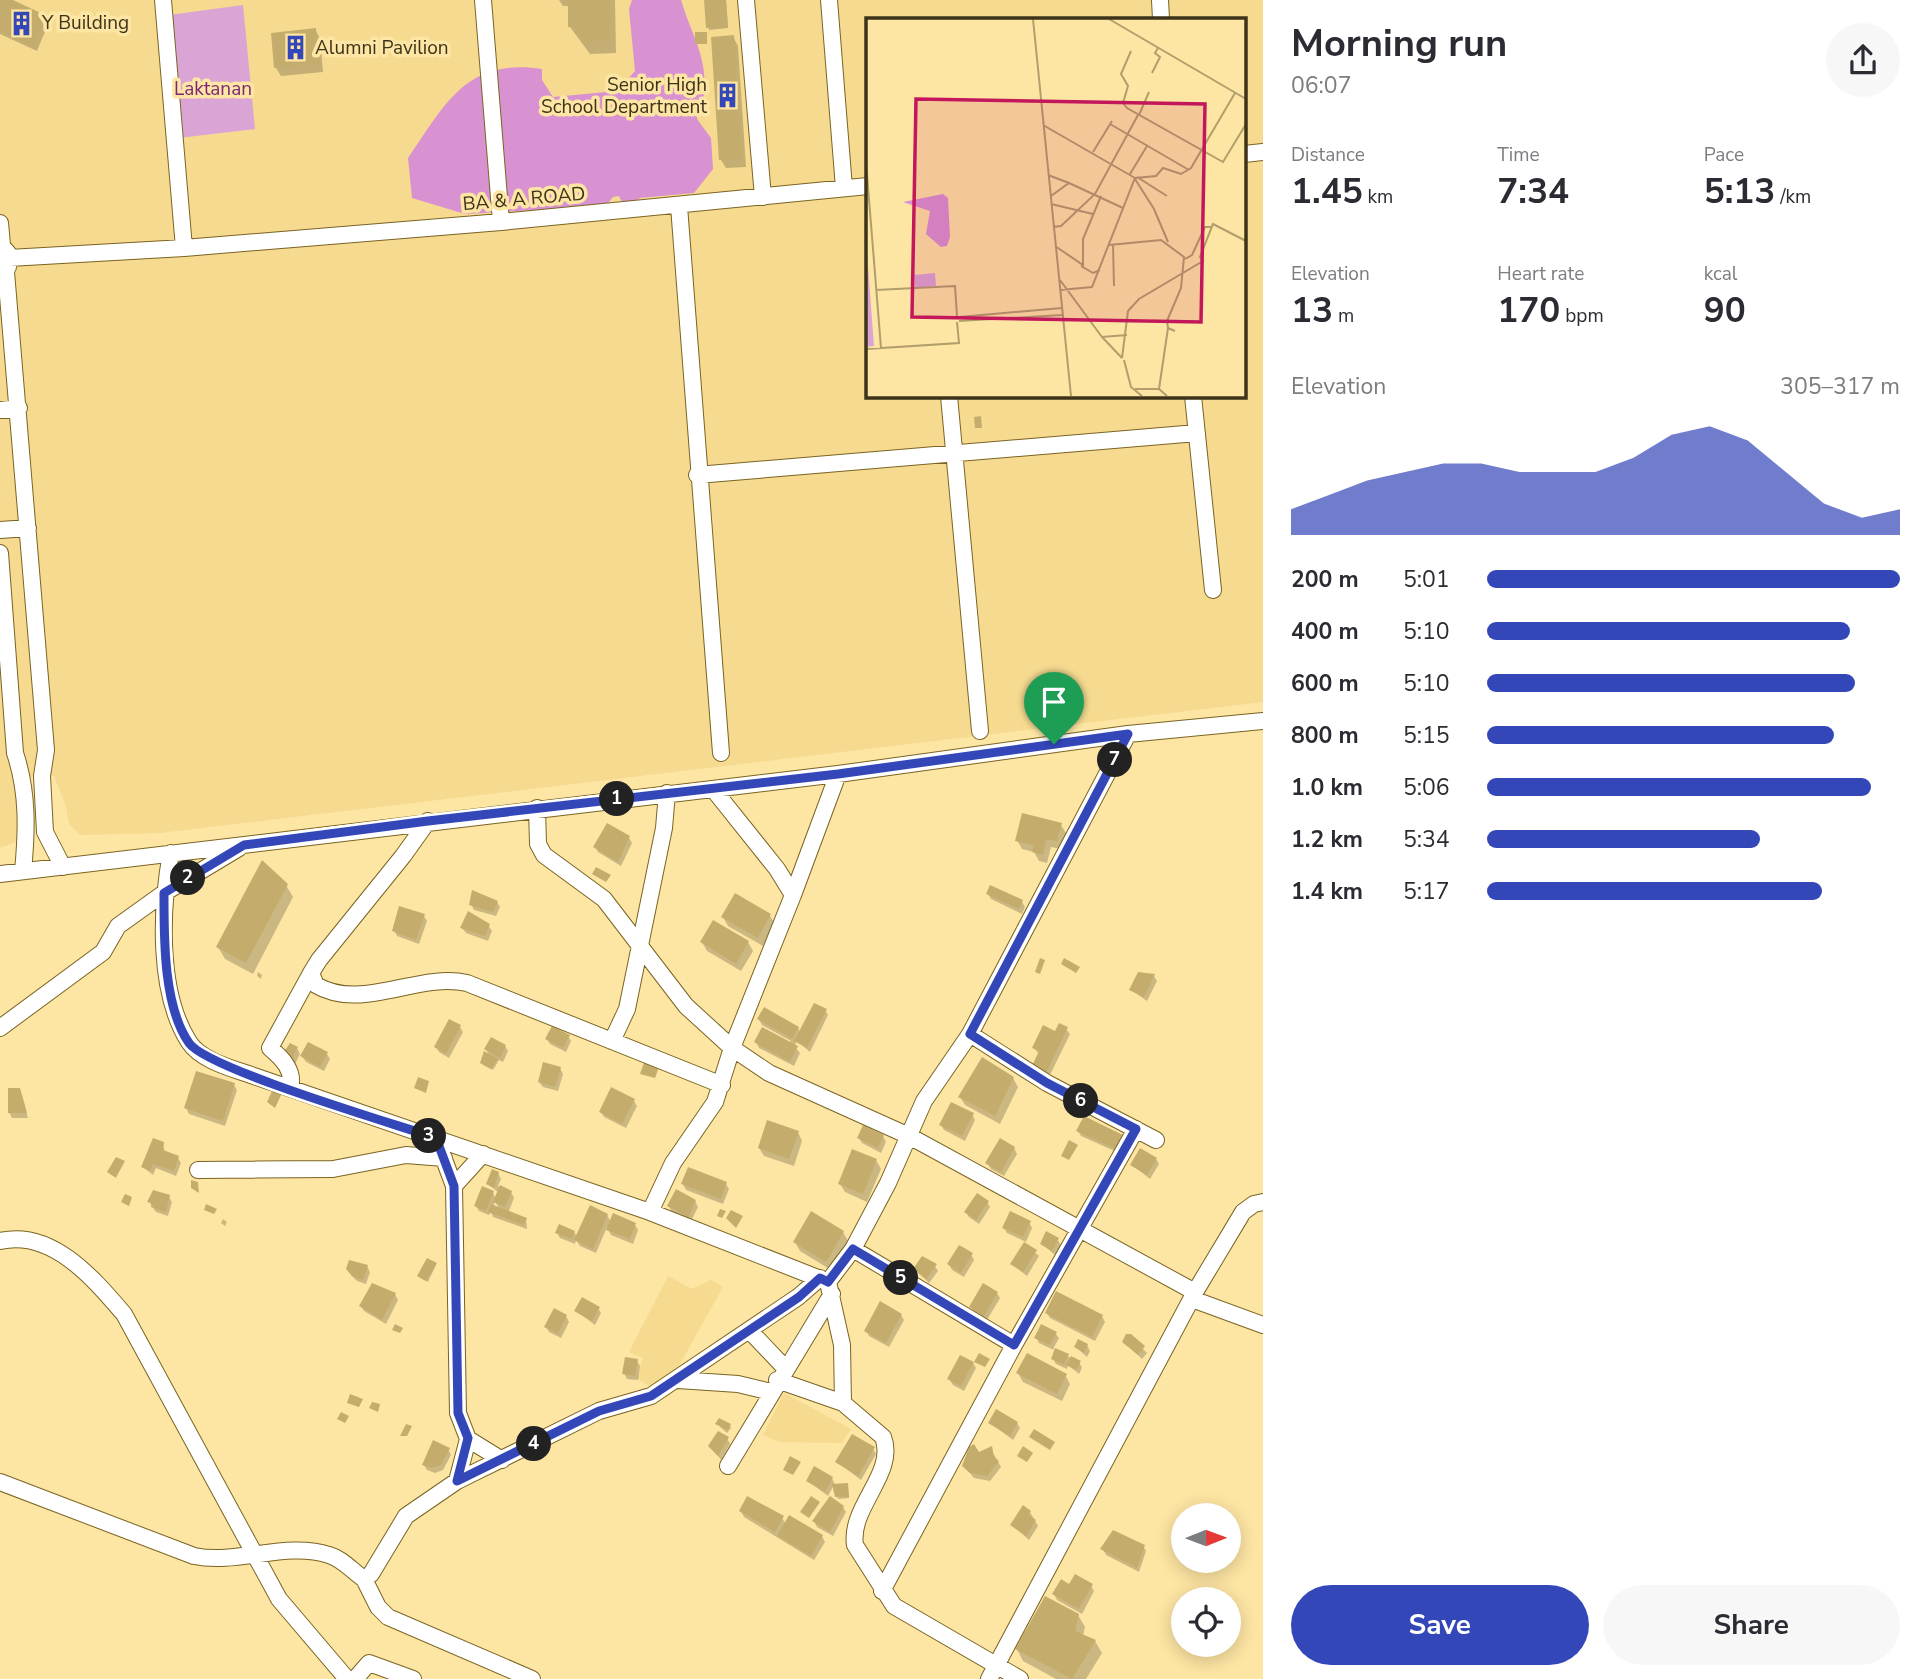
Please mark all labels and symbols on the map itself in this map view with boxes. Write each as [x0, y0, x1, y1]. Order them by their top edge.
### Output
building icon: Y Building [8, 9, 36, 37]
place label: Y Building [41, 10, 129, 36]
inset map [866, 18, 1246, 397]
building icon: Alumni Pavilion [281, 34, 309, 62]
place label: Alumni Pavilion [315, 35, 449, 61]
place label: Senior High School Department [541, 72, 707, 120]
park label: Laktanan [174, 76, 252, 102]
building icon: Senior High School Department [713, 82, 741, 110]
street label: BA & A ROAD [462, 181, 586, 217]
pin [1024, 672, 1084, 744]
pin: 7 [1098, 742, 1132, 778]
pin: 1 [600, 782, 634, 816]
pin: 2 [170, 860, 206, 896]
pin: 6 [1064, 1084, 1098, 1118]
pin: 3 [412, 1118, 446, 1154]
pin: 5 [884, 1260, 918, 1296]
pin: 4 [516, 1426, 552, 1462]
north arrow [1171, 1503, 1241, 1573]

